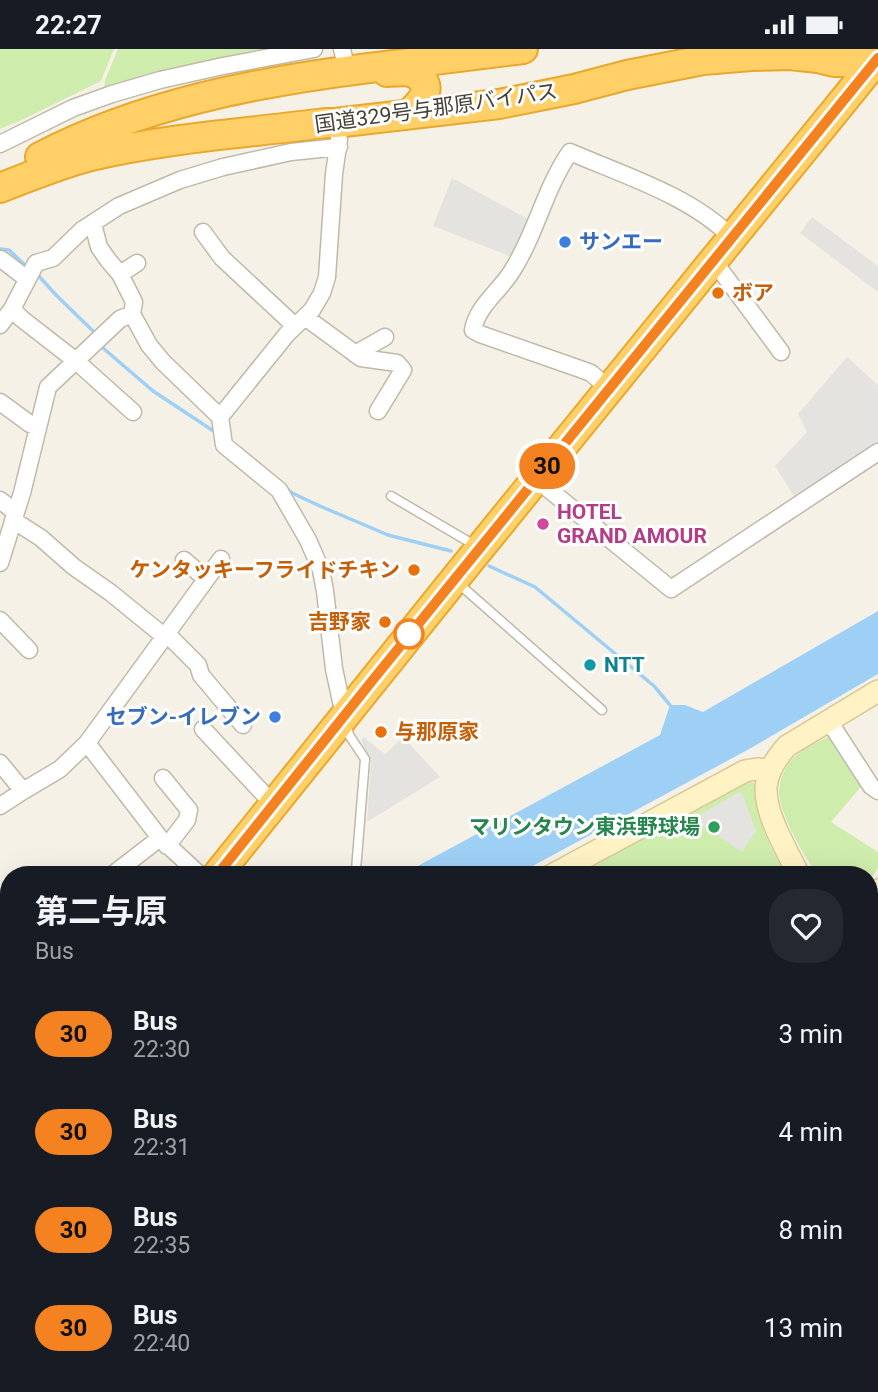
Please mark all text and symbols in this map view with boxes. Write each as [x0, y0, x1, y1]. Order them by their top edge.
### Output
text: 22:27 [35, 10, 102, 40]
street label: 国道329号与那原バイパス [313, 79, 559, 137]
place label: サンエー [579, 230, 663, 254]
marker: サンエー [557, 234, 573, 250]
place label: ボア [732, 281, 774, 305]
marker: ボア [710, 285, 726, 301]
line badge: 30 [516, 443, 578, 489]
text: 30 [533, 452, 561, 480]
place label: HOTEL GRAND AMOUR [557, 500, 707, 548]
marker: HOTEL GRAND AMOUR [535, 516, 551, 532]
place label: ケンタッキーフライドチキン [130, 558, 400, 582]
marker: ケンタッキーフライドチキン [406, 562, 422, 578]
place label: 吉野家 [308, 610, 371, 634]
marker: 吉野家 [377, 614, 393, 630]
unlabelled marker [394, 619, 424, 649]
place label: NTT [604, 653, 645, 677]
marker: NTT [582, 657, 598, 673]
place label: セブン-イレブン [106, 705, 261, 729]
marker: セブン-イレブン [267, 709, 283, 725]
place label: 与那原家 [395, 720, 479, 744]
marker: 与那原家 [373, 724, 389, 740]
place label: マリンタウン東浜野球場 [469, 815, 700, 839]
marker: マリンタウン東浜野球場 [706, 819, 722, 835]
button: heart [769, 889, 843, 963]
text: 第二与原 [35, 892, 167, 931]
text: Bus [35, 938, 74, 965]
text: Bus [133, 1006, 178, 1036]
text: 3 min [778, 1019, 843, 1049]
text: 30 [60, 1020, 87, 1048]
text: 22:30 [133, 1036, 190, 1063]
text: Bus [133, 1104, 178, 1134]
text: 4 min [778, 1117, 843, 1147]
text: 30 [60, 1118, 87, 1146]
text: 22:31 [133, 1134, 190, 1161]
text: Bus [133, 1202, 178, 1232]
text: 8 min [778, 1215, 843, 1245]
text: 30 [60, 1216, 87, 1244]
text: 22:35 [133, 1232, 190, 1259]
text: Bus [133, 1300, 178, 1330]
text: 13 min [764, 1313, 843, 1343]
text: 30 [60, 1314, 87, 1342]
text: 22:40 [133, 1330, 190, 1357]

